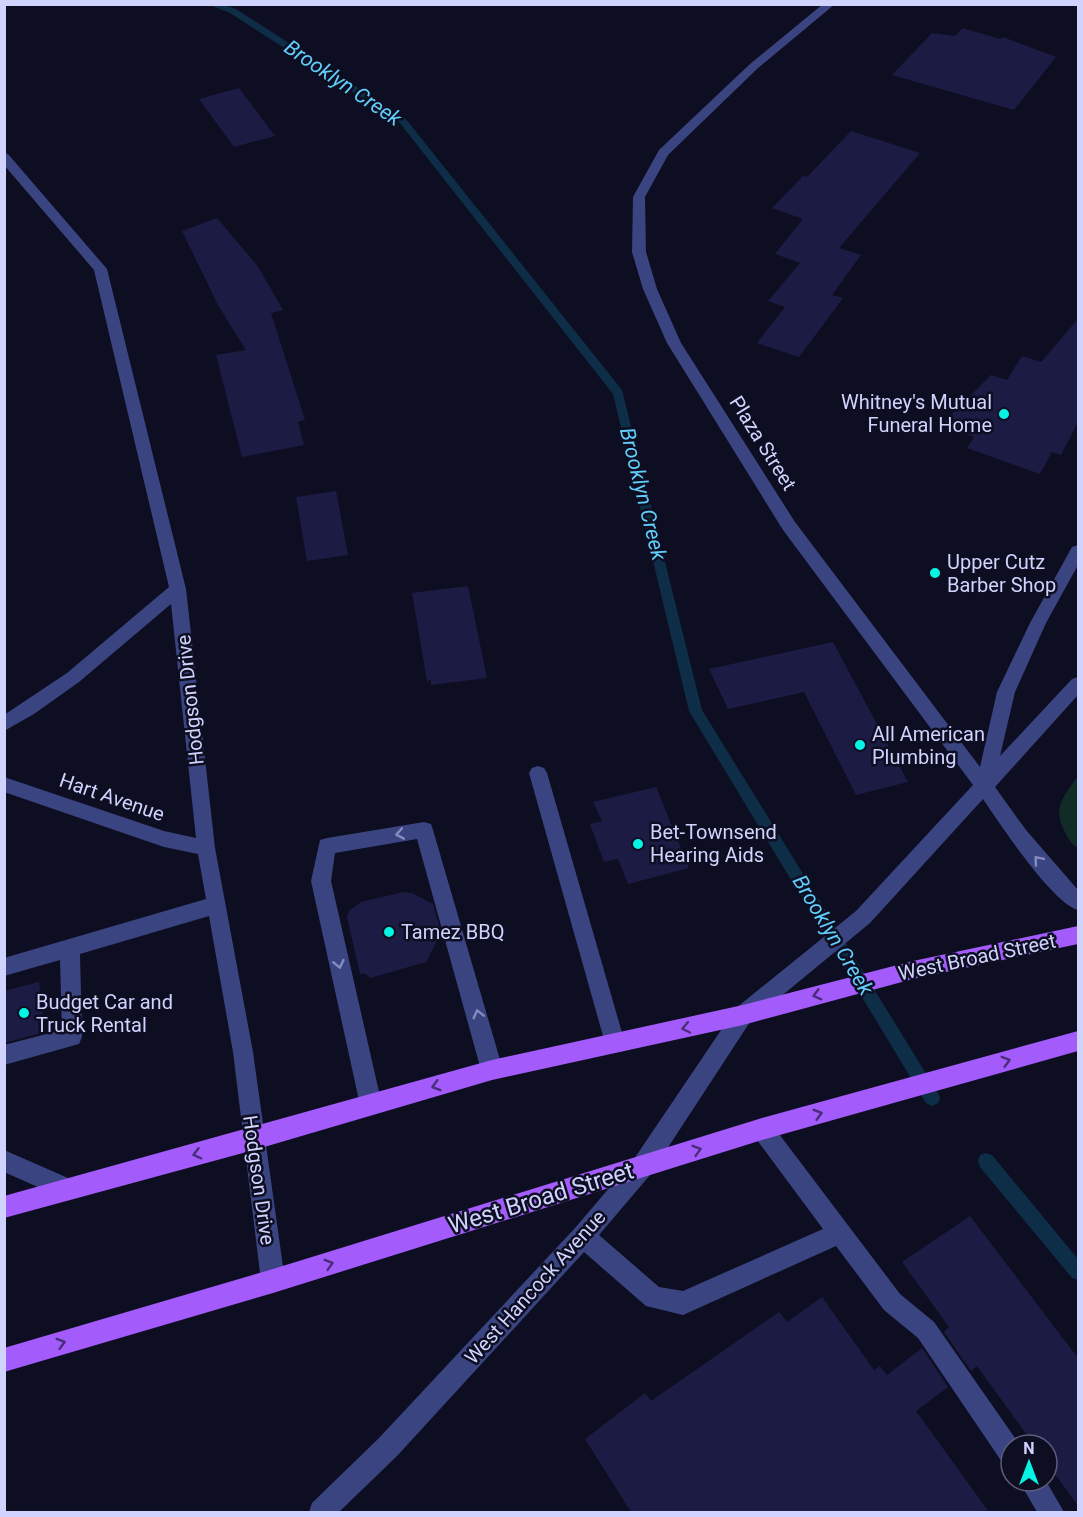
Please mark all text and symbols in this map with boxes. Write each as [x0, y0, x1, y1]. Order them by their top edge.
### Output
water label: Brooklyn Creek [280, 35, 407, 131]
place label: Whitney's Mutual Funeral Home [841, 390, 992, 437]
street label: Plaza Street [725, 391, 801, 495]
marker: Whitney's Mutual Funeral Home [997, 407, 1011, 421]
water label: Brooklyn Creek [615, 425, 671, 563]
place label: Upper Cutz Barber Shop [947, 550, 1056, 597]
marker: Upper Cutz Barber Shop [928, 566, 942, 580]
street label: Hodgson Drive [171, 634, 209, 766]
place label: All American Plumbing [872, 722, 985, 769]
marker: All American Plumbing [853, 738, 867, 752]
street label: Hart Avenue [56, 768, 168, 826]
place label: Bet-Townsend Hearing Aids [650, 820, 777, 867]
one-way arrow [395, 827, 405, 840]
marker: Bet-Townsend Hearing Aids [631, 837, 645, 851]
one-way arrow [1035, 856, 1046, 867]
water label: Brooklyn Creek [788, 871, 879, 1000]
place label: Tamez BBQ [401, 920, 504, 944]
marker: Tamez BBQ [382, 925, 396, 939]
street label: West Broad Street [896, 929, 1058, 985]
one-way arrow [332, 959, 345, 969]
one-way arrow [812, 988, 822, 1001]
place label: Budget Car and Truck Rental [36, 990, 173, 1037]
marker: Budget Car and Truck Rental [17, 1006, 31, 1020]
one-way arrow [472, 1009, 485, 1019]
one-way arrow [681, 1020, 691, 1033]
one-way arrow [1000, 1056, 1011, 1068]
one-way arrow [431, 1079, 441, 1092]
one-way arrow [813, 1108, 823, 1121]
street label: Hodgson Drive [238, 1114, 280, 1246]
one-way arrow [691, 1145, 702, 1157]
one-way arrow [192, 1147, 202, 1160]
street label: West Broad Street [445, 1156, 637, 1239]
street label: West Hancock Avenue [460, 1205, 610, 1369]
one-way arrow [323, 1259, 334, 1271]
one-way arrow [55, 1338, 66, 1350]
north arrow [999, 1433, 1059, 1493]
text: N [1023, 1439, 1035, 1458]

